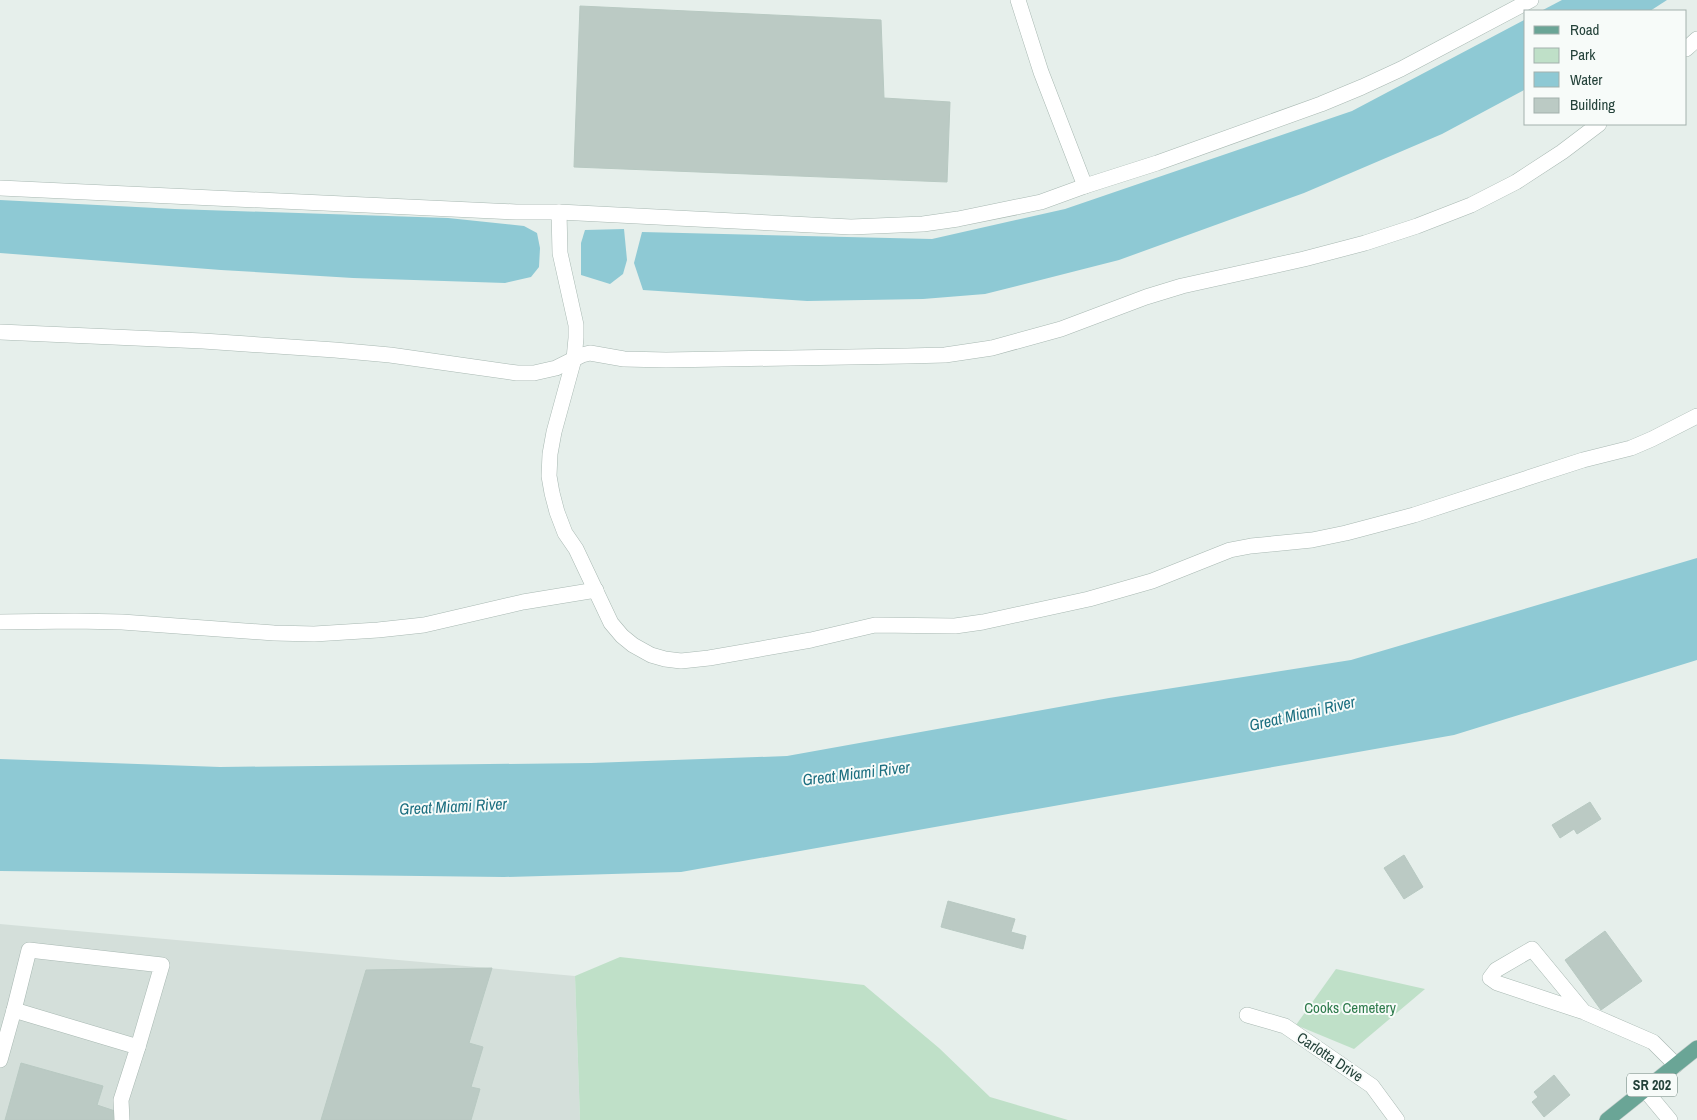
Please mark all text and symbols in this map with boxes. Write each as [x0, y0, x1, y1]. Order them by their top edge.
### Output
legend [1524, 10, 1687, 125]
text: Road [1570, 19, 1599, 40]
text: Park [1570, 44, 1596, 65]
text: Water [1570, 69, 1602, 90]
text: Building [1570, 94, 1615, 115]
water label: Great Miami River [1247, 690, 1358, 736]
water label: Great Miami River [801, 755, 912, 790]
water label: Great Miami River [399, 792, 508, 820]
park label: Cooks Cemetery [1304, 997, 1397, 1018]
street label: Carlotta Drive [1293, 1027, 1368, 1087]
road number: SR 202 [1627, 1074, 1677, 1096]

